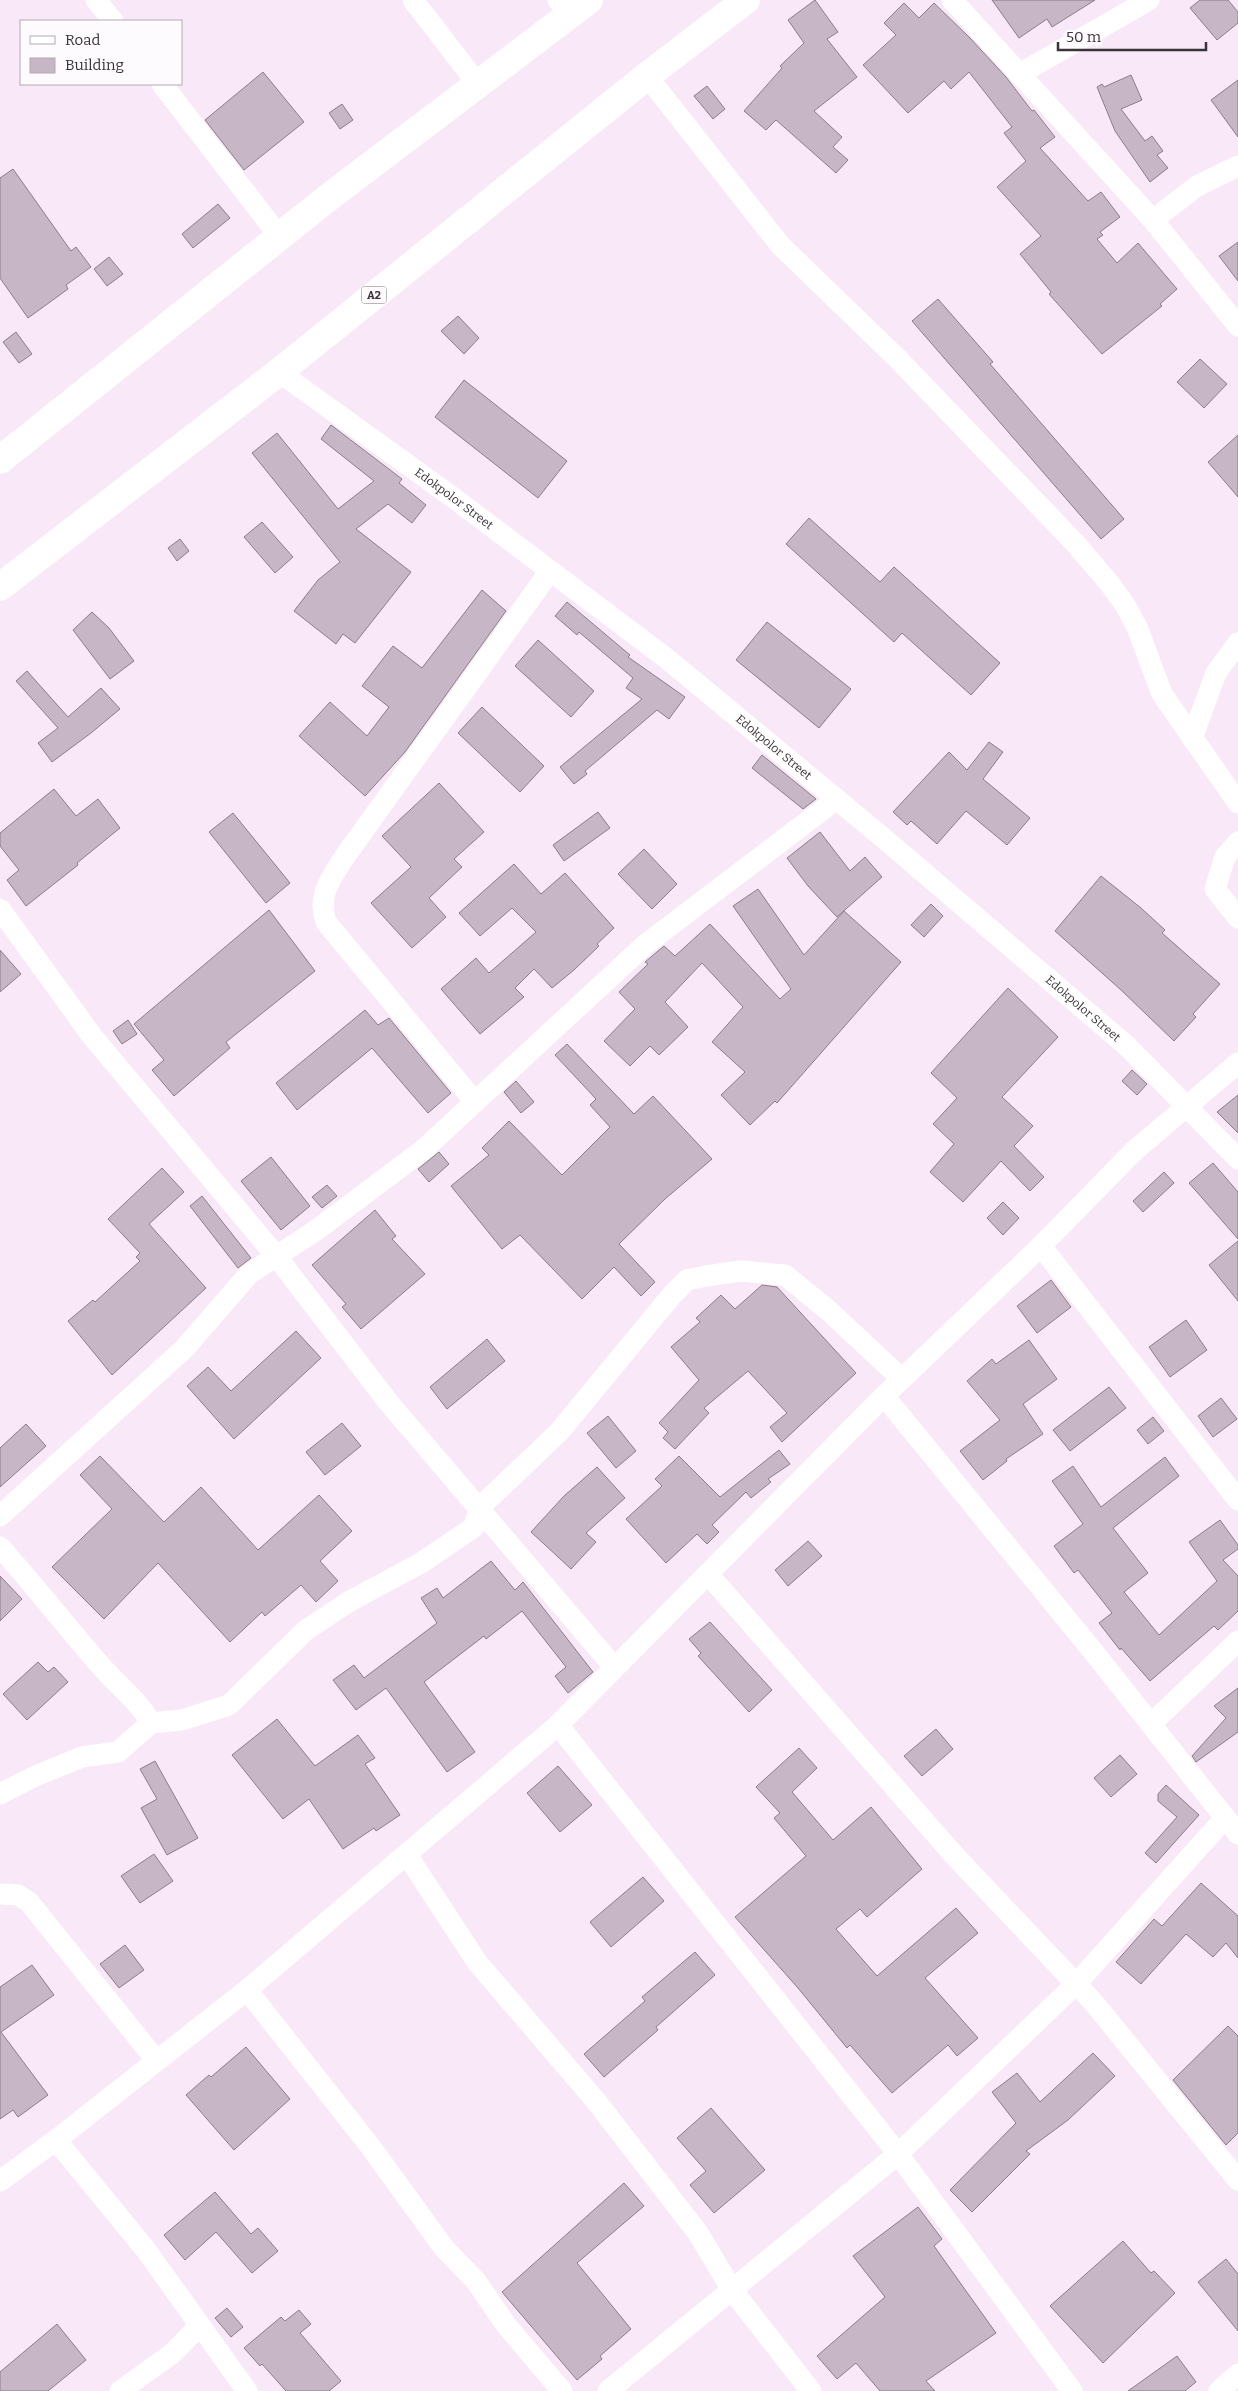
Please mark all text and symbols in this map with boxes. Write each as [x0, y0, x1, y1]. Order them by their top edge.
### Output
legend [20, 20, 182, 85]
scale bar [1058, 20, 1206, 52]
text: 50 m [1066, 28, 1102, 46]
text: Road [65, 31, 100, 49]
text: Building [65, 56, 124, 74]
road number: A2 [362, 286, 386, 304]
street label: Edokpolor Street [412, 465, 496, 533]
street label: Edokpolor Street [733, 712, 815, 783]
street label: Edokpolor Street [1043, 973, 1124, 1045]

